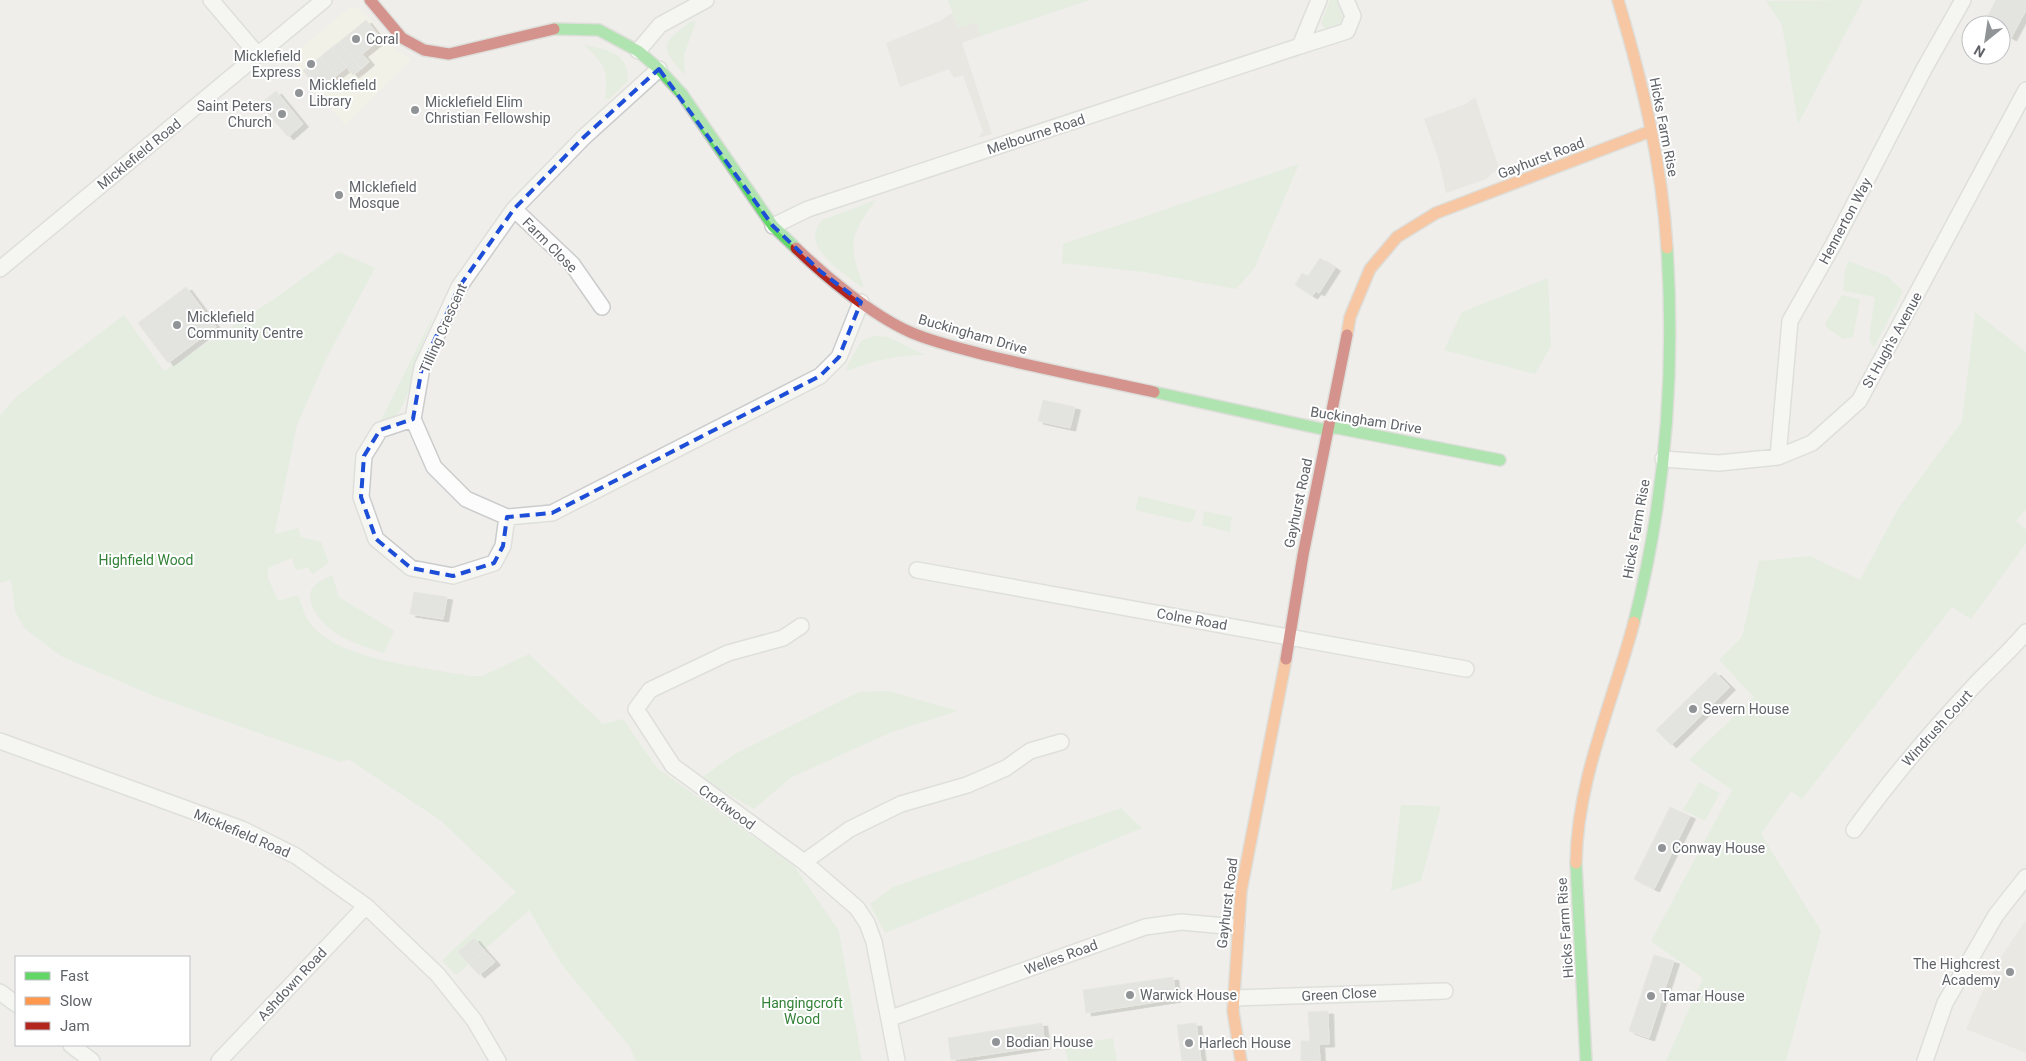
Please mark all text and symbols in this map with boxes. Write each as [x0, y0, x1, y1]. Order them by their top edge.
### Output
north arrow [1961, 15, 2011, 65]
place label: Coral [366, 31, 399, 47]
marker: Coral [350, 33, 362, 45]
text: N [1971, 42, 1988, 61]
place label: Micklefield Express [234, 48, 301, 80]
marker: Micklefield Express [305, 58, 317, 70]
street label: Hicks Farm Rise [1647, 76, 1681, 178]
place label: Micklefield Library [309, 77, 376, 109]
marker: Micklefield Library [293, 87, 305, 99]
place label: Micklefield Elim Christian Fellowship [425, 94, 551, 126]
place label: Saint Peters Church [197, 98, 272, 130]
marker: Micklefield Elim Christian Fellowship [409, 104, 421, 116]
marker: Saint Peters Church [276, 108, 288, 120]
street label: Melbourne Road [985, 111, 1087, 157]
street label: Micklefield Road [94, 115, 184, 193]
street label: Gayhurst Road [1496, 134, 1586, 182]
street label: Hennerton Way [1816, 175, 1875, 267]
place label: MIcklefield Mosque [349, 179, 417, 211]
marker: MIcklefield Mosque [333, 189, 345, 201]
street label: Farm Close [519, 214, 581, 276]
street label: Tilling Crescent [416, 280, 470, 375]
street label: St Hugh's Avenue [1859, 289, 1925, 391]
place label: Micklefield Community Centre [187, 309, 303, 341]
street label: Buckingham Drive [917, 311, 1029, 357]
marker: Micklefield Community Centre [171, 319, 183, 331]
street label: Buckingham Drive [1309, 403, 1423, 437]
street label: Gayhurst Road [1281, 457, 1315, 549]
street label: Hicks Farm Rise [1619, 478, 1653, 580]
park label: Highfield Wood [99, 552, 194, 568]
street label: Colne Road [1156, 605, 1228, 633]
street label: Windrush Court [1899, 686, 1976, 769]
place label: Severn House [1703, 701, 1789, 717]
marker: Severn House [1687, 703, 1699, 715]
street label: Croftwood [696, 781, 758, 833]
street label: Micklefield Road [191, 806, 293, 860]
place label: Conway House [1672, 840, 1765, 856]
marker: Conway House [1656, 842, 1668, 854]
street label: Gayhurst Road [1213, 857, 1241, 949]
street label: Hicks Farm Rise [1554, 877, 1576, 979]
street label: Welles Road [1022, 936, 1100, 978]
street label: Ashdown Road [254, 944, 330, 1024]
legend [15, 956, 190, 1046]
place label: The Highcrest Academy [1913, 956, 2000, 988]
marker: The Highcrest Academy [2004, 966, 2016, 978]
text: Fast [60, 967, 89, 985]
street label: Green Close [1301, 984, 1377, 1004]
place label: Warwick House [1140, 987, 1237, 1003]
place label: Tamar House [1661, 988, 1745, 1004]
marker: Warwick House [1124, 989, 1136, 1001]
marker: Tamar House [1645, 990, 1657, 1002]
text: Slow [60, 992, 92, 1010]
park label: Hangingcroft Wood [761, 995, 843, 1027]
text: Jam [60, 1017, 90, 1035]
place label: Bodian House [1006, 1034, 1093, 1050]
place label: Harlech House [1199, 1035, 1291, 1051]
marker: Bodian House [990, 1036, 1002, 1048]
marker: Harlech House [1183, 1037, 1195, 1049]

